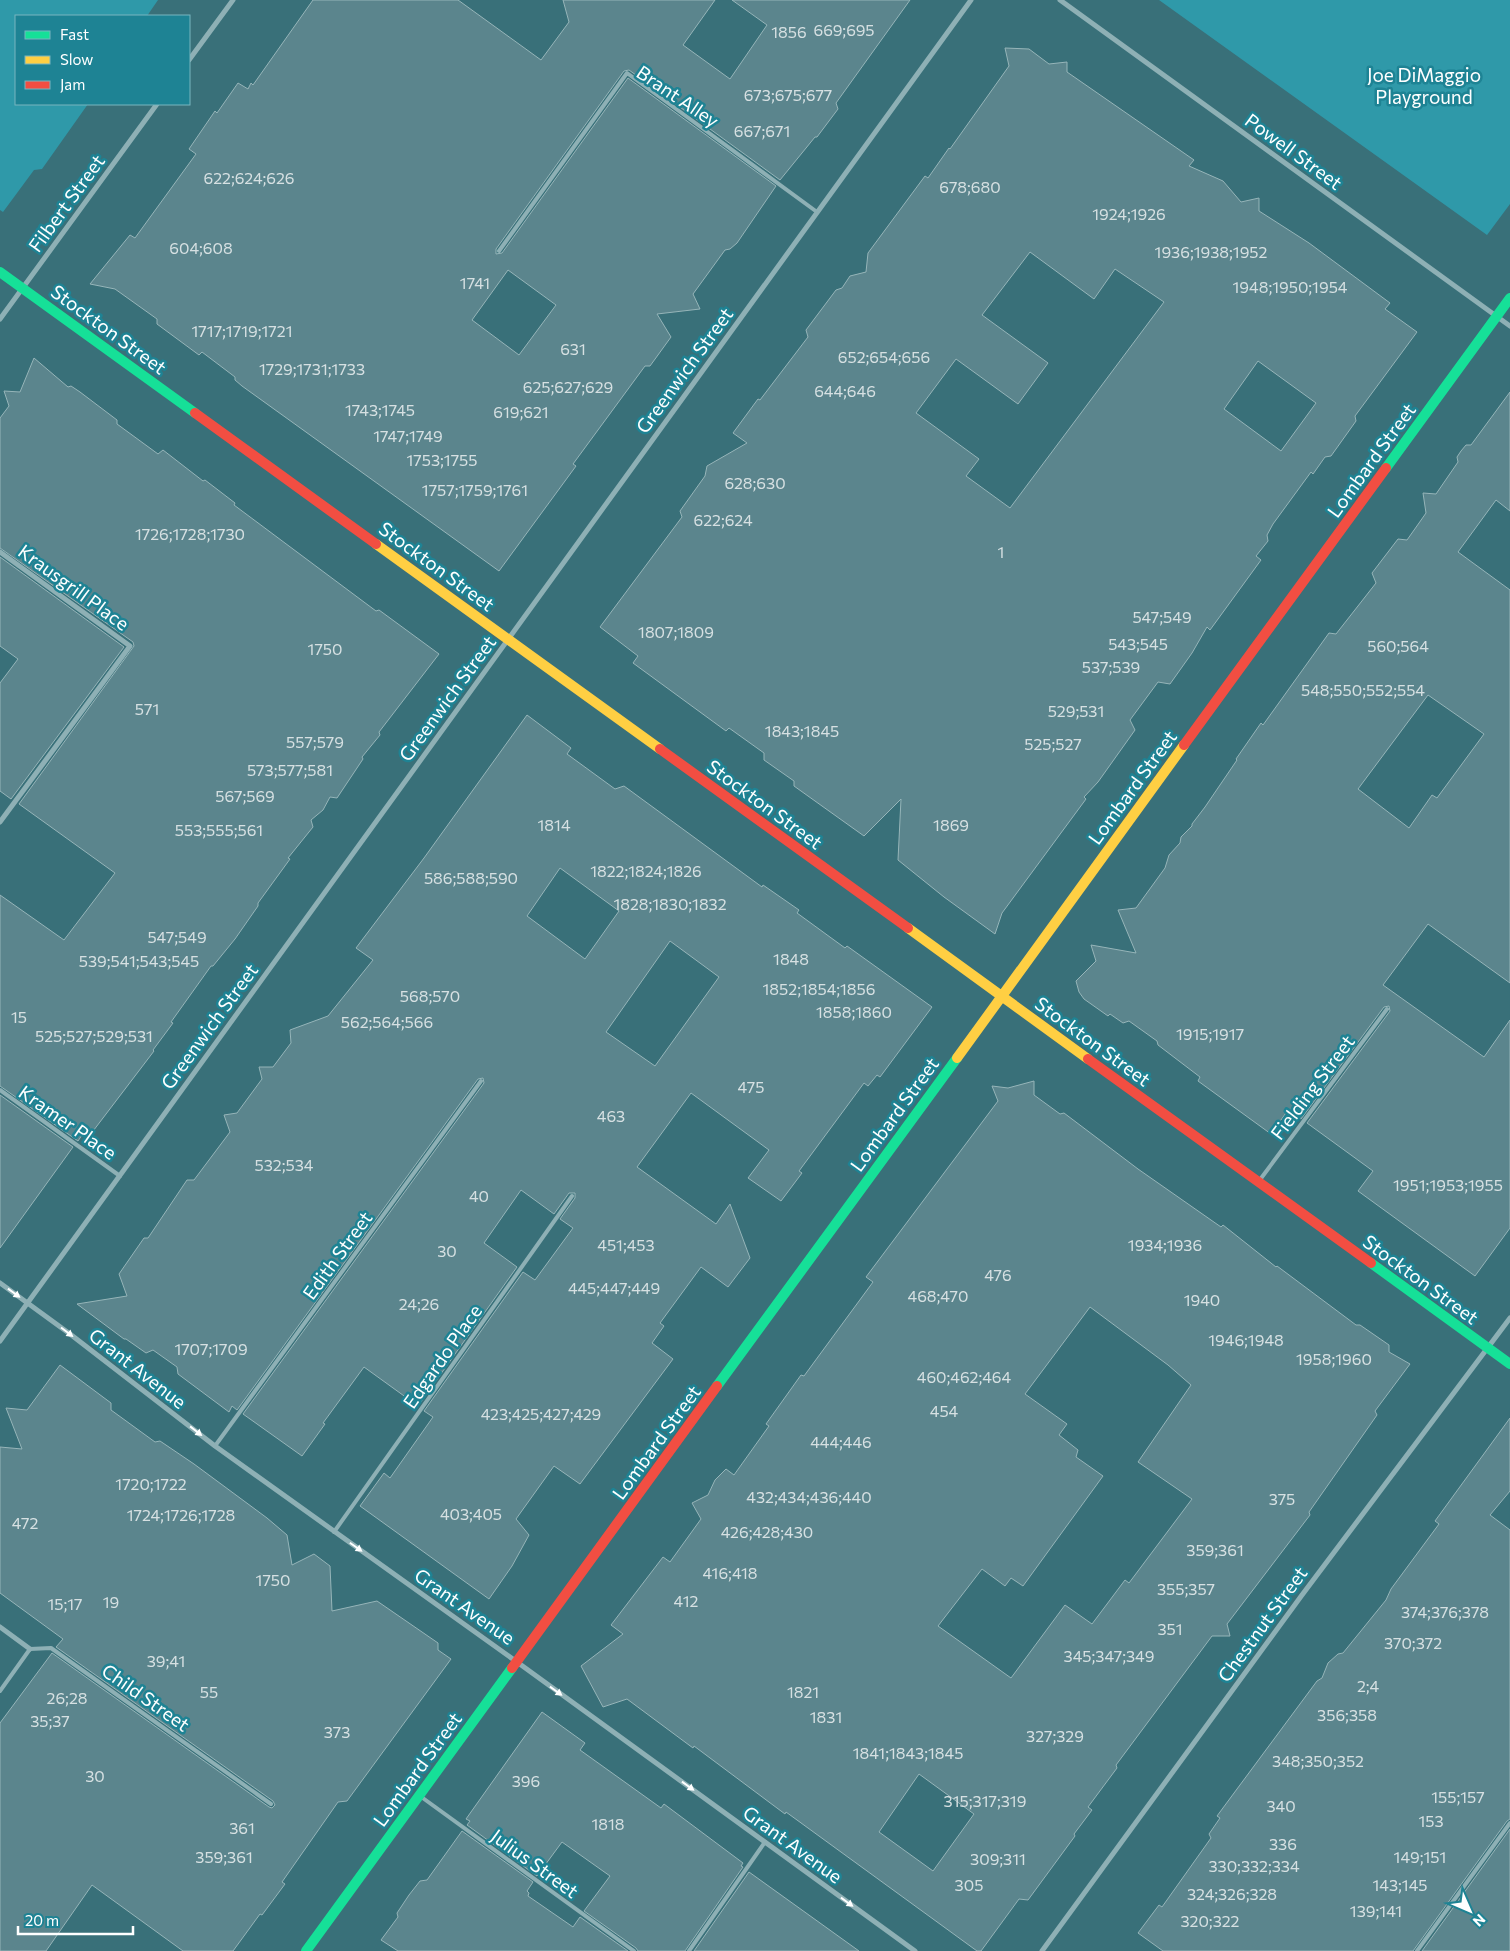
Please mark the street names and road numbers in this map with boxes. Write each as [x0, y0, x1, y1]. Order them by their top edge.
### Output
street label: Brant Alley [632, 60, 724, 132]
street label: Powell Street [1241, 108, 1347, 194]
street label: Filbert Street [23, 150, 109, 256]
street label: Stockton Street [47, 279, 171, 379]
street label: Greenwich Street [631, 303, 737, 437]
street label: Lombard Street [1322, 398, 1420, 522]
street label: Stockton Street [375, 516, 499, 616]
street label: Krausgrill Place [14, 539, 134, 635]
street label: Greenwich Street [394, 631, 500, 765]
street label: Lombard Street [1083, 725, 1181, 849]
street label: Stockton Street [703, 754, 827, 854]
street label: Greenwich Street [156, 959, 262, 1093]
street label: Stockton Street [1031, 991, 1155, 1091]
street label: Fielding Street [1265, 1030, 1359, 1144]
street label: Lombard Street [845, 1052, 943, 1176]
street label: Kramer Place [15, 1080, 121, 1164]
street label: Edith Street [297, 1206, 377, 1303]
street label: Stockton Street [1359, 1229, 1483, 1329]
street label: Edgardo Place [398, 1300, 486, 1412]
street label: Grant Avenue [85, 1323, 191, 1413]
street label: Lombard Street [607, 1380, 705, 1504]
street label: Chestnut Street [1212, 1562, 1312, 1686]
street label: Grant Avenue [411, 1563, 519, 1649]
street label: Child Street [98, 1658, 195, 1736]
street label: Lombard Street [368, 1707, 466, 1831]
street label: Grant Avenue [739, 1800, 847, 1888]
street label: Julius Street [487, 1824, 583, 1903]

